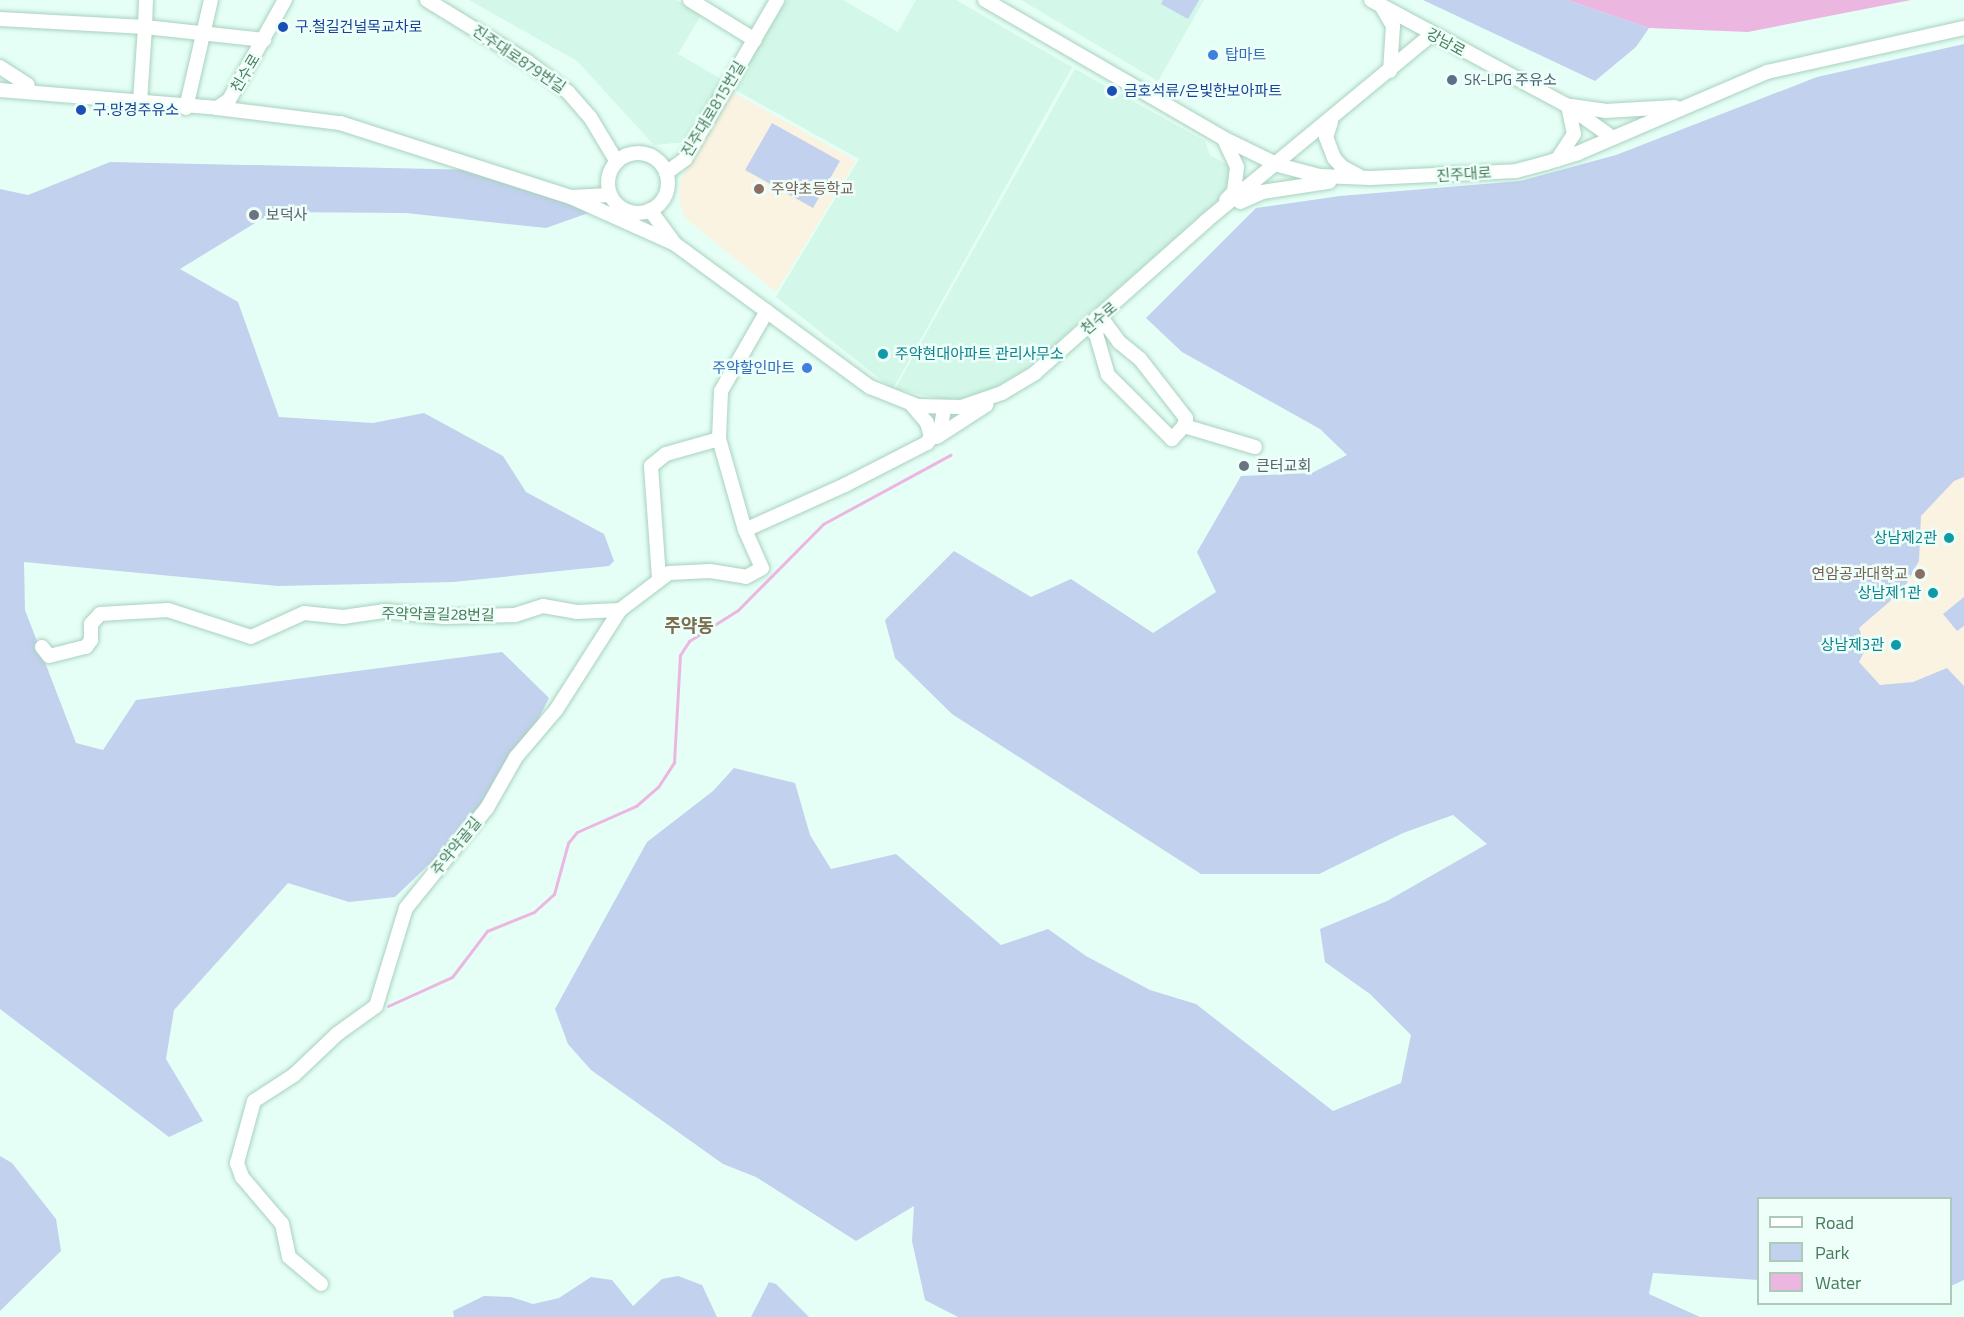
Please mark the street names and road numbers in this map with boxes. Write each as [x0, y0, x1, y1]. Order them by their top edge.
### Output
street label: 진주대로879번길 [469, 21, 569, 97]
street label: 강남로 [1424, 24, 1468, 60]
street label: 천수로 [227, 51, 263, 95]
street label: 진주대로815번길 [677, 58, 749, 160]
street label: 진주대로 [1436, 163, 1492, 185]
street label: 천수로 [1077, 298, 1121, 338]
street label: 주약약골길28번길 [381, 604, 495, 624]
street label: 주약약골길 [427, 814, 485, 878]

